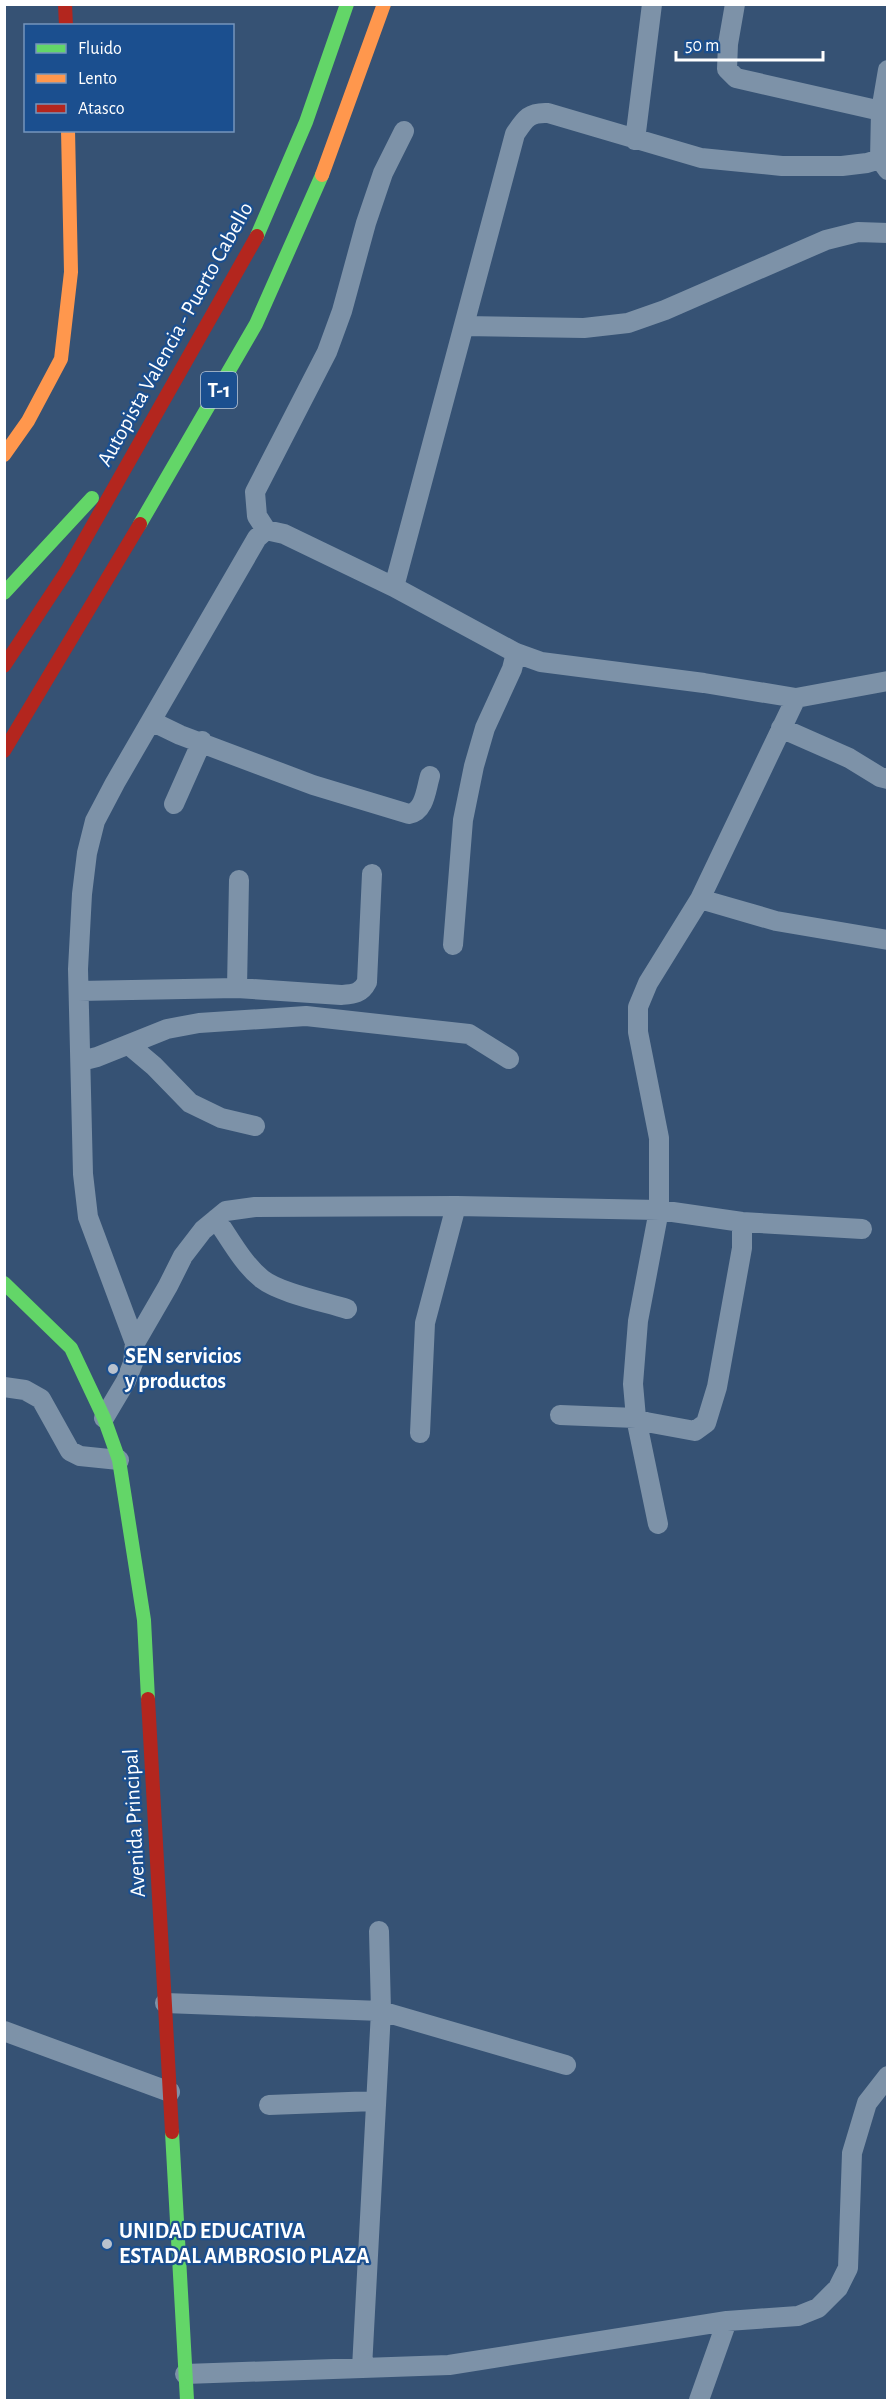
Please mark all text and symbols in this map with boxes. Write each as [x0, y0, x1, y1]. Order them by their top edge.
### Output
legend [24, 24, 234, 132]
scale bar [676, 24, 823, 62]
text: 50 m [685, 37, 719, 55]
text: Fluido [78, 40, 122, 58]
text: Lento [78, 70, 117, 88]
text: Atasco [78, 100, 125, 118]
street label: Autopista Valencia - Puerto Cabello [93, 198, 257, 470]
road number: T-1 [201, 372, 237, 408]
place label: SEN servicios y productos [124, 1345, 241, 1393]
marker: SEN servicios y productos [106, 1362, 120, 1376]
street label: Avenida Principal [119, 1748, 149, 1898]
place label: UNIDAD EDUCATIVA ESTADAL AMBROSIO PLAZA [119, 2220, 369, 2267]
marker: UNIDAD EDUCATIVA ESTADAL AMBROSIO PLAZA [100, 2237, 114, 2251]

